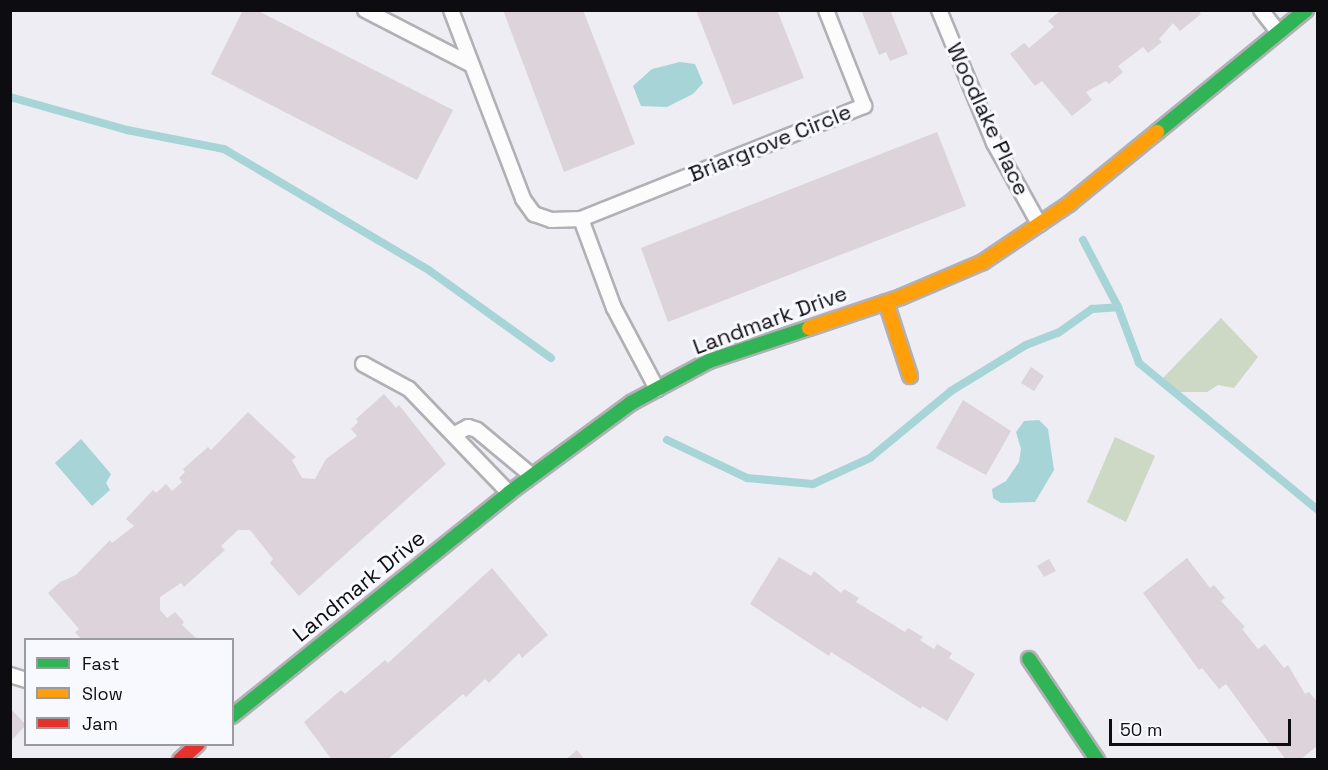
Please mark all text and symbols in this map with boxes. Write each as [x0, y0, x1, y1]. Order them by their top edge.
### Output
street label: Woodlake Place [941, 38, 1035, 200]
street label: Briargrove Circle [685, 98, 855, 188]
street label: Landmark Drive [689, 280, 851, 360]
street label: Landmark Drive [288, 525, 430, 647]
legend [24, 638, 234, 746]
text: Fast [82, 652, 119, 675]
text: Slow [82, 682, 123, 705]
scale bar [1112, 707, 1294, 745]
text: Jam [82, 712, 118, 735]
text: 50 m [1120, 718, 1162, 741]

